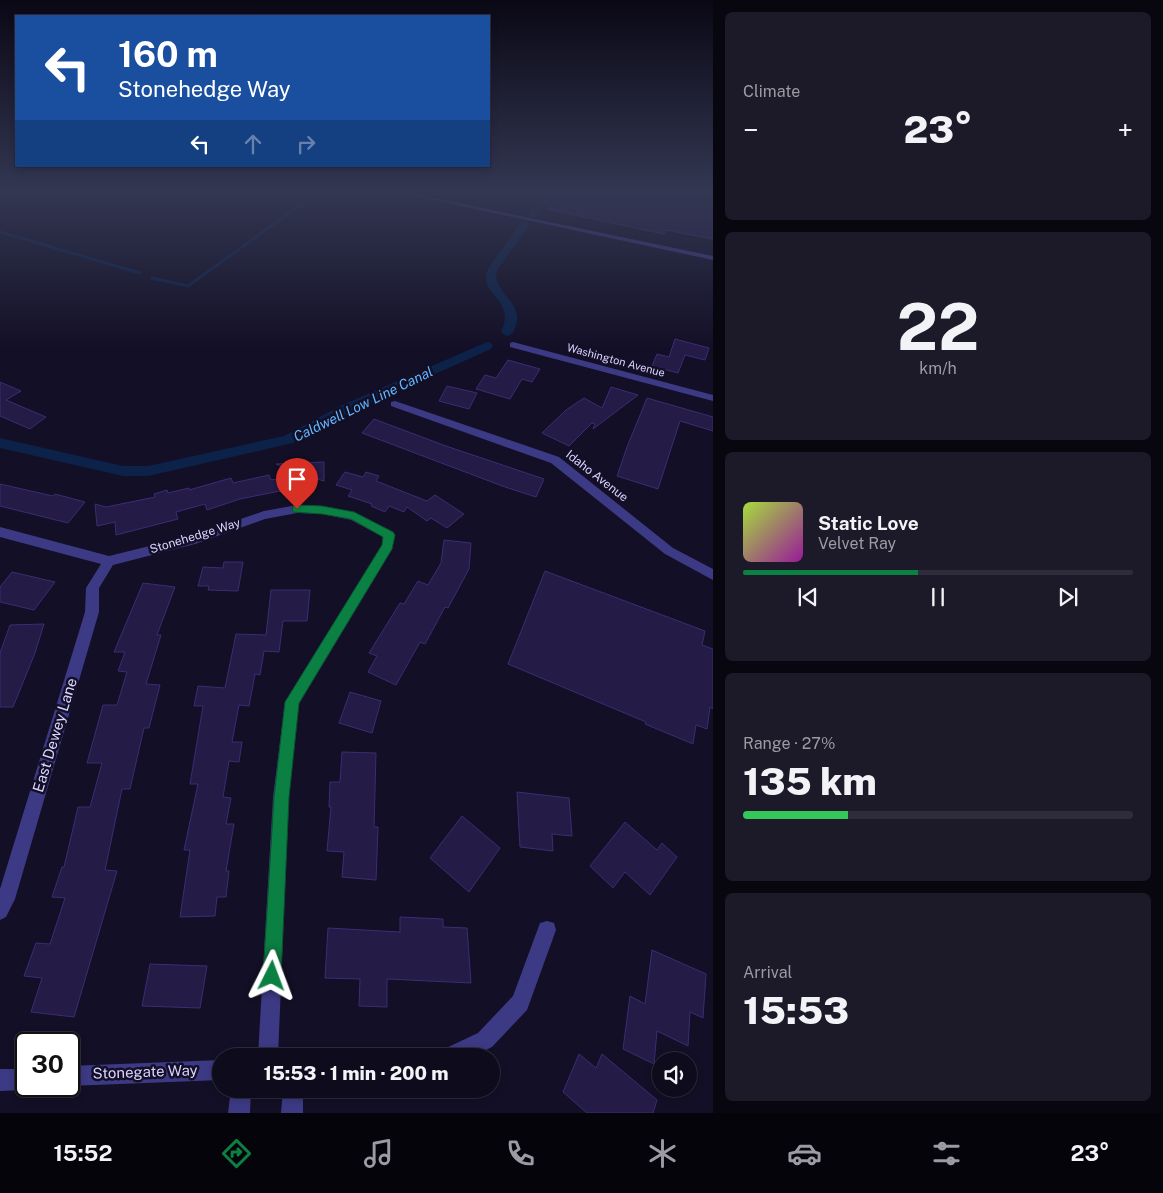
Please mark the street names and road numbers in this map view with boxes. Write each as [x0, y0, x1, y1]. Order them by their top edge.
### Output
street label: Washington Avenue [566, 341, 666, 379]
street label: Idaho Avenue [563, 447, 631, 505]
street label: Stonehedge Way [148, 515, 243, 556]
street label: East Dewey Lane [29, 676, 80, 794]
street label: Stonegate Way [92, 1061, 198, 1082]

